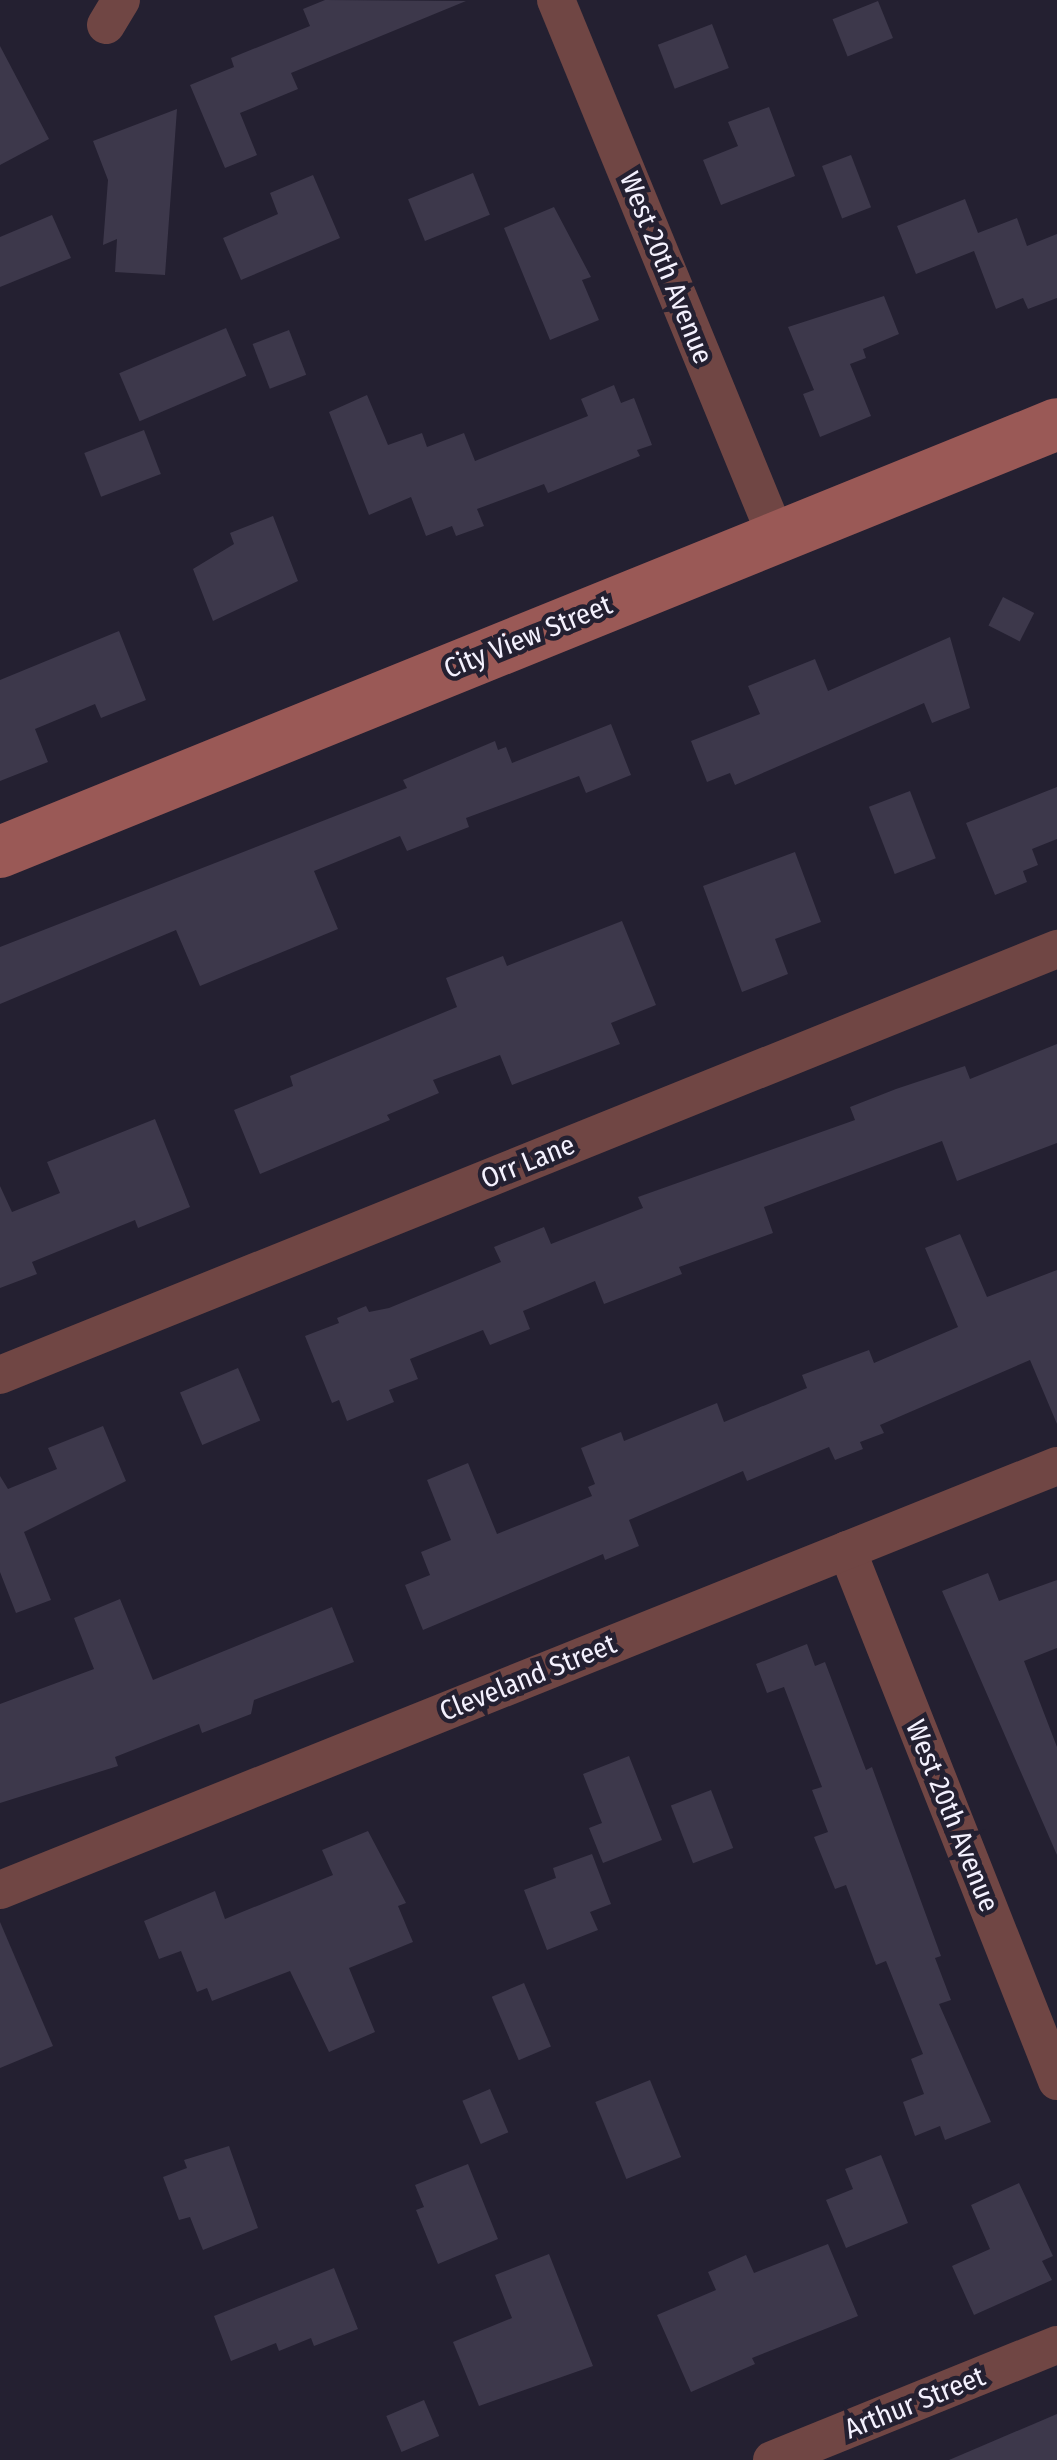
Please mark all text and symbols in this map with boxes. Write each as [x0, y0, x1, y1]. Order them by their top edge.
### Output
street label: West 20th Avenue [612, 167, 720, 369]
street label: City View Street [439, 588, 617, 686]
street label: Orr Lane [476, 1128, 580, 1196]
street label: Cleveland Street [435, 1627, 621, 1729]
street label: West 20th Avenue [898, 1715, 1006, 1917]
street label: Arthur Street [840, 2360, 990, 2446]

